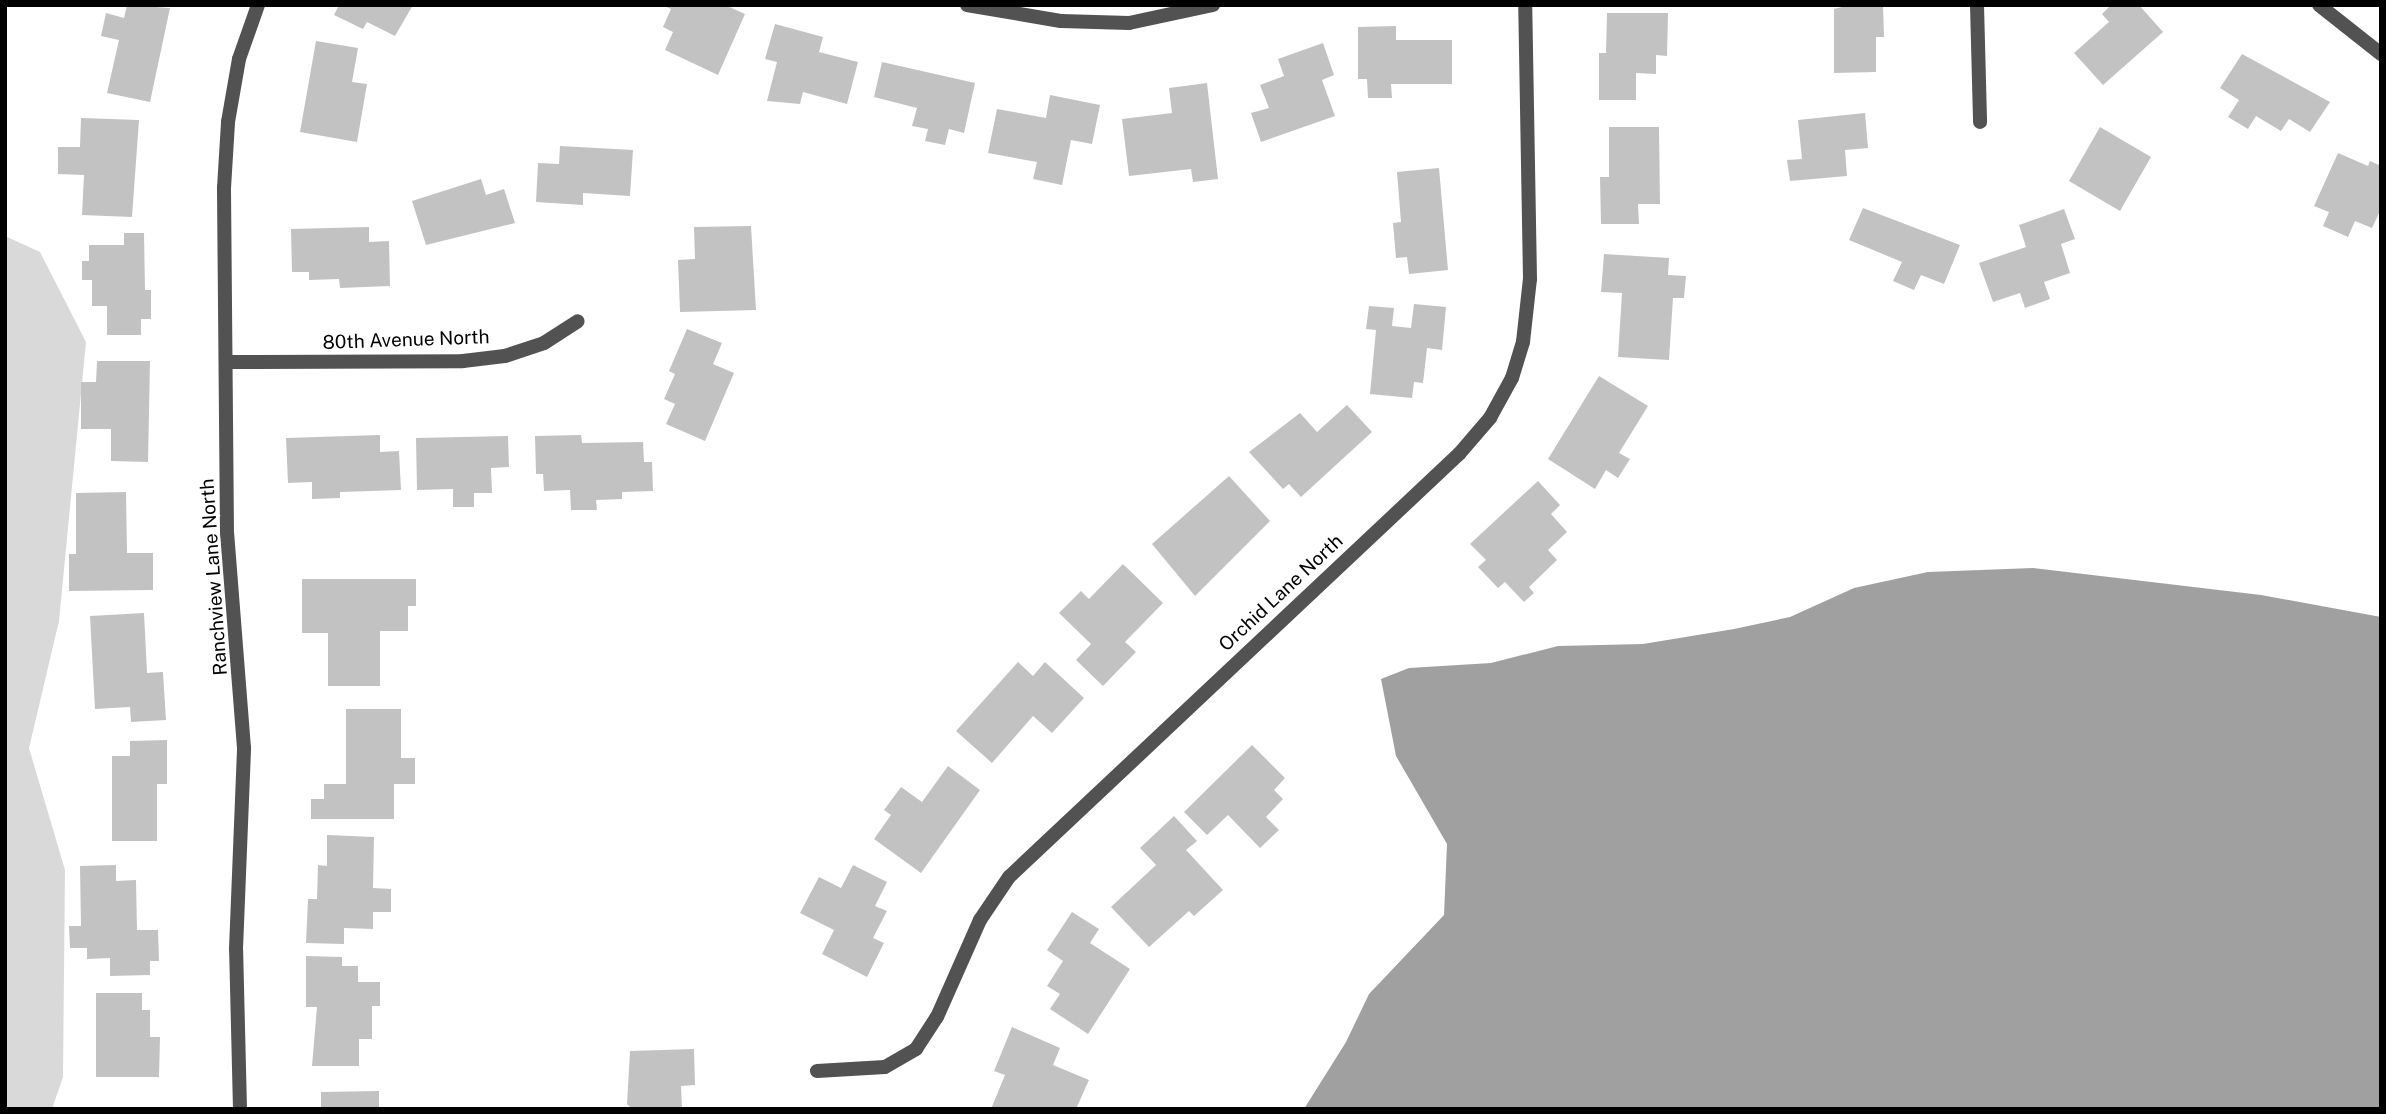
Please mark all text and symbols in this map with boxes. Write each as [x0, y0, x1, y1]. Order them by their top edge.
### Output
street label: 80th Avenue North [322, 326, 490, 354]
street label: Ranchview Lane North [196, 478, 232, 676]
street label: Orchid Lane North [1214, 530, 1348, 656]

